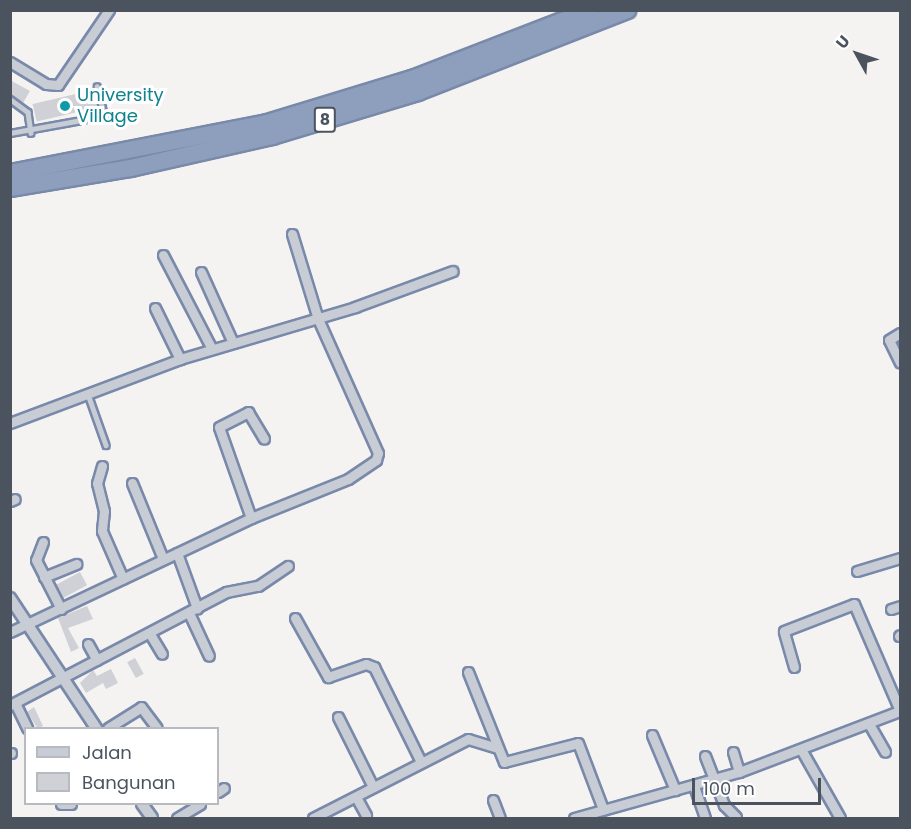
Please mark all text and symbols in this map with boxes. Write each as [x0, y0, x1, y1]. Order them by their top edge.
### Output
north arrow [827, 24, 887, 84]
text: U [830, 30, 855, 54]
place label: University Village [77, 85, 164, 128]
marker: University Village [58, 99, 72, 113]
road number: 8 [313, 107, 337, 133]
legend [24, 727, 219, 805]
text: Jalan [82, 740, 132, 765]
scale bar [695, 766, 824, 804]
text: Bangunan [82, 770, 176, 795]
text: 100 m [703, 776, 755, 801]

